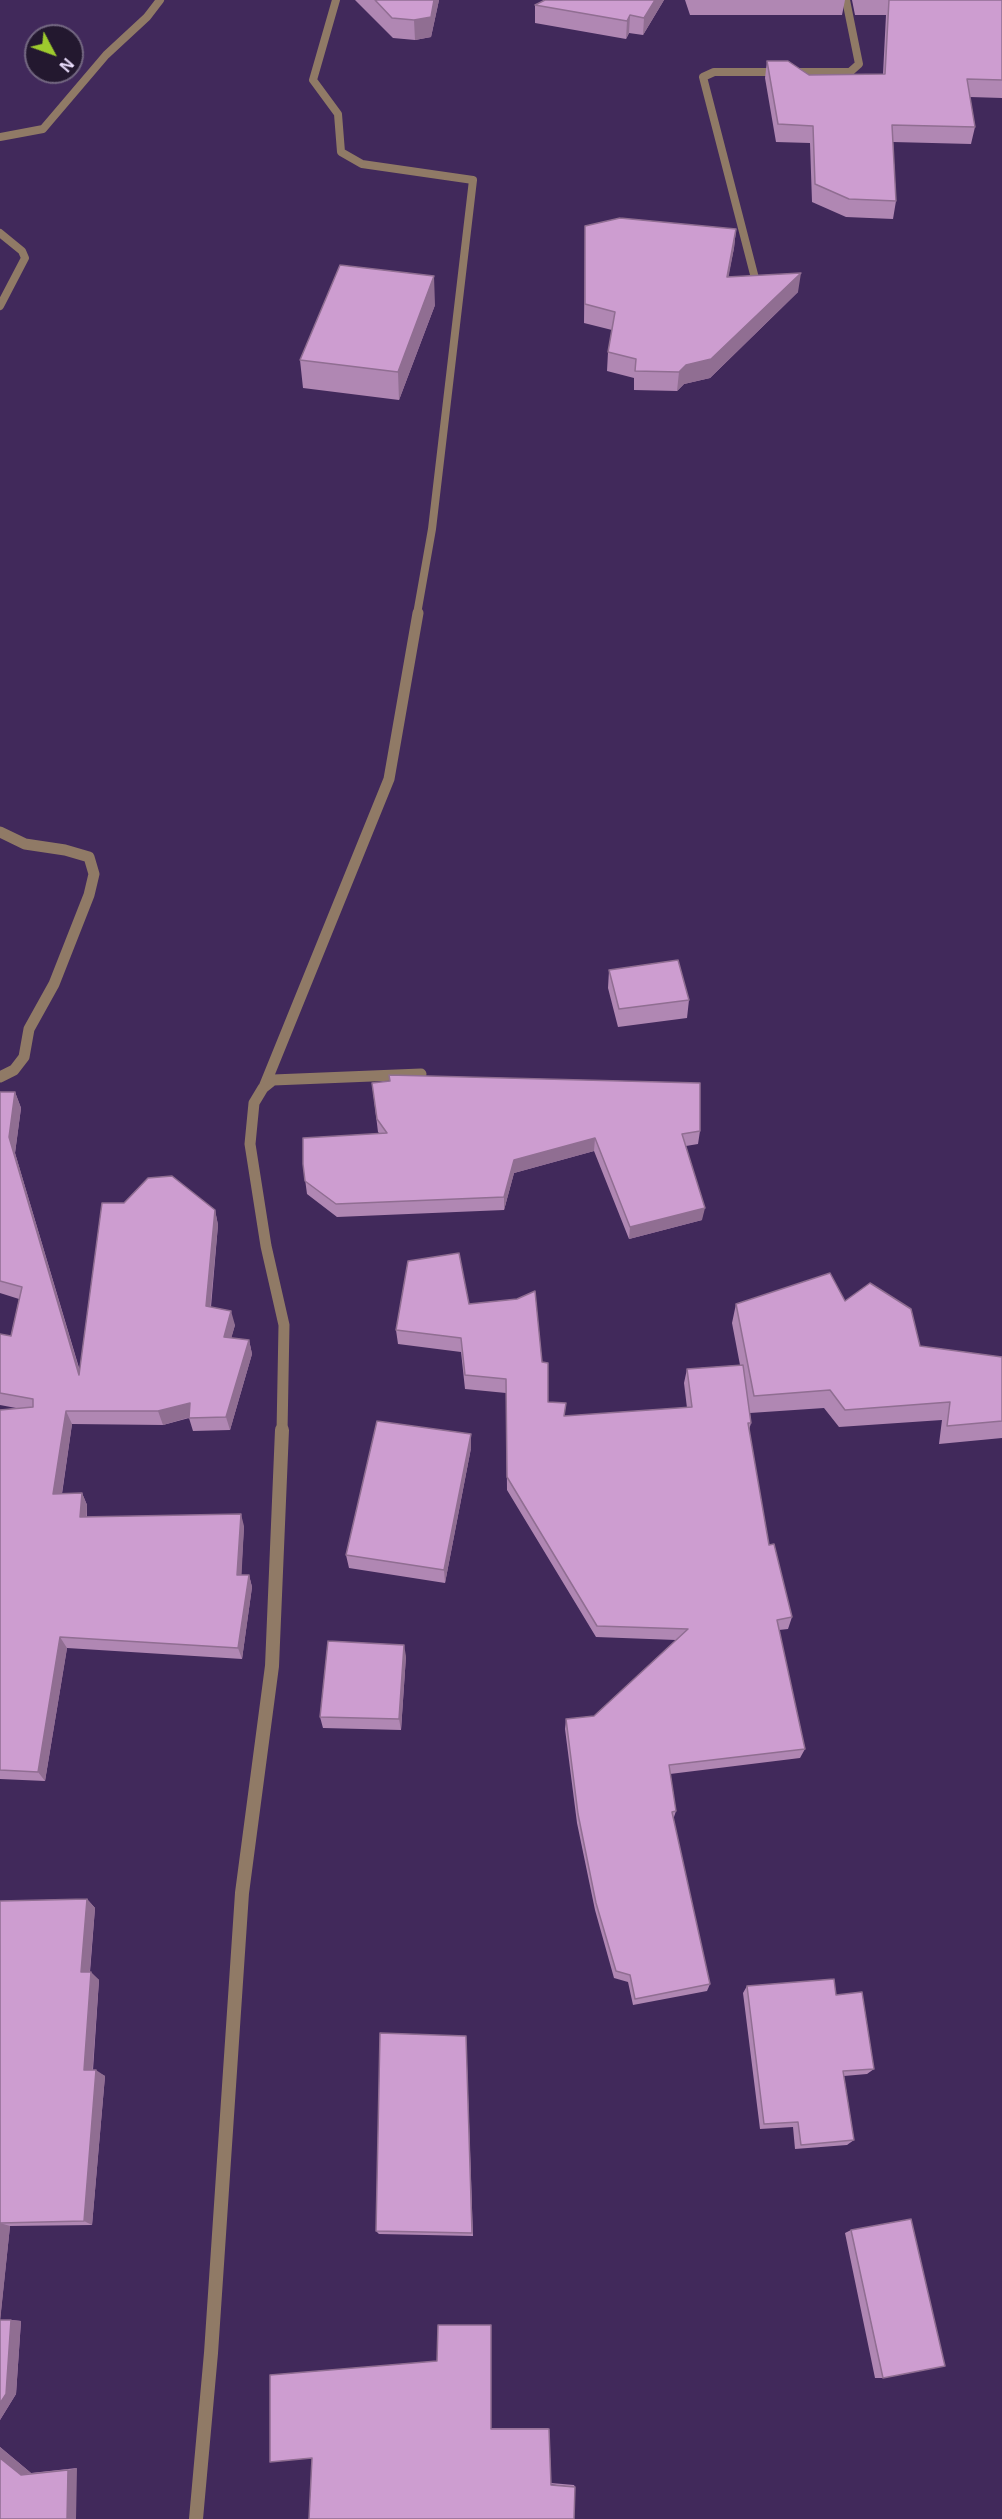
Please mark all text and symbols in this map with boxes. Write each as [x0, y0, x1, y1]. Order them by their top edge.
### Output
north arrow [24, 24, 84, 84]
text: N [56, 55, 77, 75]

